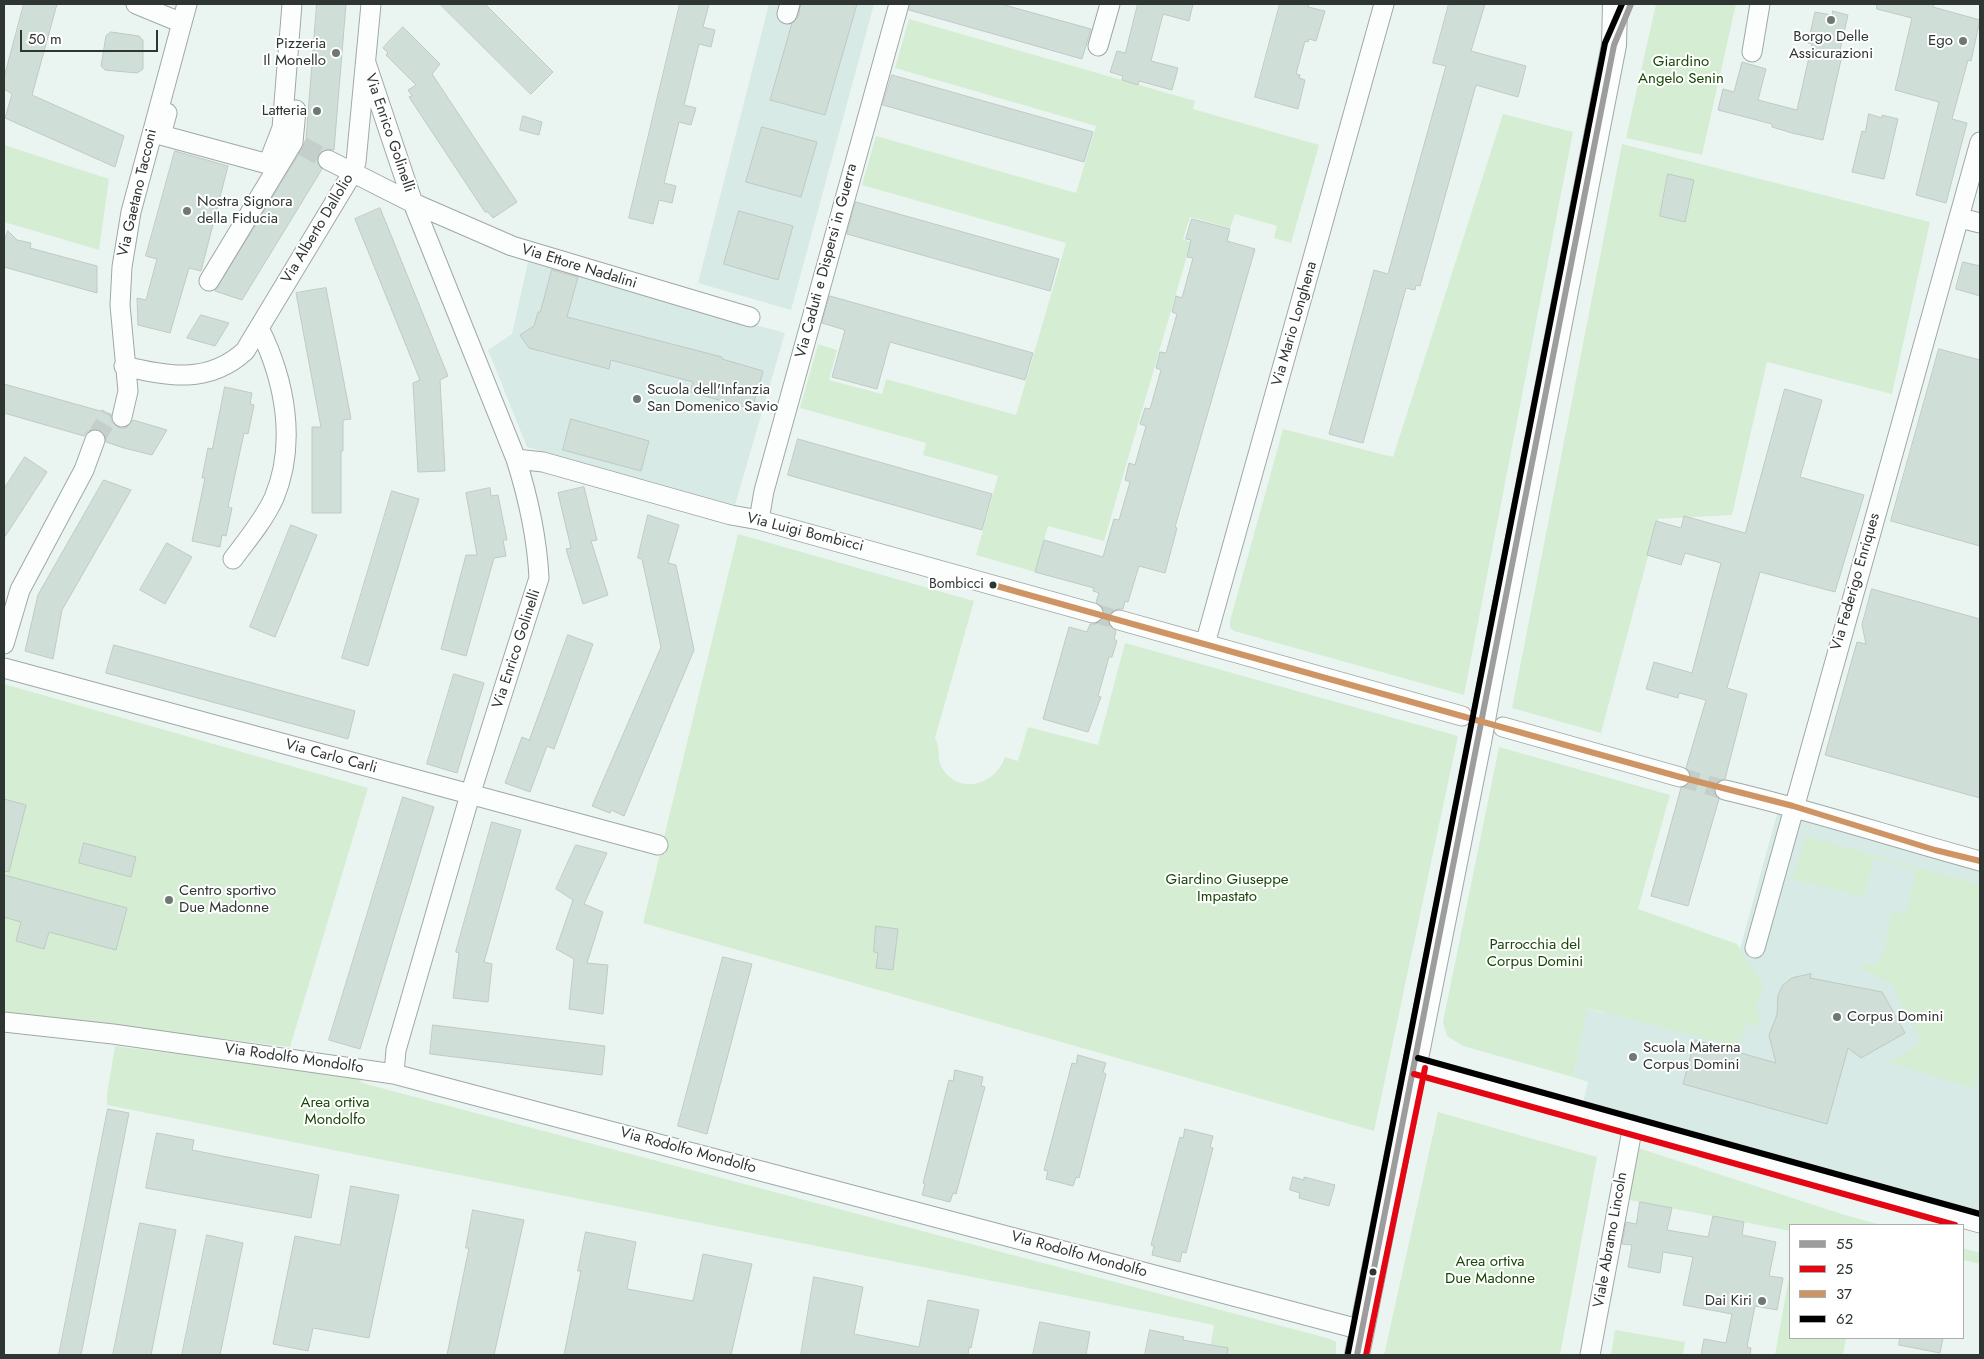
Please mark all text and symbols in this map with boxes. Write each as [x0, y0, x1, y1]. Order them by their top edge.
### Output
marker: Borgo Delle Assicurazioni [1825, 14, 1837, 26]
scale bar [22, 20, 160, 52]
text: 50 m [28, 28, 62, 50]
place label: Borgo Delle Assicurazioni [1789, 28, 1873, 63]
place label: Ego [1928, 32, 1953, 50]
place label: Pizzeria Il Monello [263, 35, 326, 70]
marker: Ego [1957, 35, 1969, 47]
marker: Pizzeria Il Monello [330, 47, 342, 59]
park label: Giardino Angelo Senin [1638, 53, 1724, 88]
street label: Via Enrico Golinelli [360, 71, 418, 195]
place label: Latteria [262, 102, 307, 120]
marker: Latteria [311, 105, 323, 117]
street label: Via Gaetano Tacconi [115, 127, 161, 259]
street label: Via Caduti e Dispersi in Guerra [792, 162, 862, 360]
street label: Via Alberto Dallolio [278, 171, 358, 287]
place label: Nostra Signora della Fiducia [197, 193, 292, 228]
marker: Nostra Signora della Fiducia [181, 205, 193, 217]
street label: Via Ettore Nadalini [519, 241, 639, 293]
street label: Via Mario Longhena [1269, 260, 1321, 388]
place label: Scuola dell'Infanzia San Domenico Savio [647, 381, 778, 416]
marker: Scuola dell'Infanzia San Domenico Savio [631, 393, 643, 405]
street label: Via Luigi Bombicci [745, 510, 865, 556]
street label: Via Federigo Enriques [1828, 511, 1884, 653]
place label: Bombicci [929, 577, 984, 593]
marker: Bombicci [988, 580, 998, 590]
street label: Via Enrico Golinelli [489, 587, 545, 711]
street label: Via Carlo Carli [283, 736, 379, 778]
park label: Giardino Giuseppe Impastato [1166, 871, 1288, 906]
place label: Centro sportivo Due Madonne [179, 882, 276, 917]
marker: Centro sportivo Due Madonne [163, 894, 175, 906]
park label: Parrocchia del Corpus Domini [1487, 936, 1583, 971]
place label: Corpus Domini [1847, 1008, 1943, 1026]
marker: Corpus Domini [1831, 1011, 1843, 1023]
place label: Scuola Materna Corpus Domini [1643, 1039, 1741, 1074]
street label: Via Rodolfo Mondolfo [223, 1040, 365, 1078]
marker: Scuola Materna Corpus Domini [1627, 1051, 1639, 1063]
park label: Area ortiva Mondolfo [301, 1094, 369, 1129]
street label: Via Rodolfo Mondolfo [618, 1124, 758, 1178]
street label: Viale Abramo Lincoln [1590, 1171, 1632, 1309]
legend [1789, 1224, 1964, 1339]
street label: Via Rodolfo Mondolfo [1009, 1228, 1149, 1282]
text: 55 [1836, 1233, 1853, 1255]
park label: Area ortiva Due Madonne [1445, 1253, 1535, 1288]
text: 25 [1836, 1258, 1853, 1280]
unlabelled marker [1368, 1267, 1378, 1277]
text: 37 [1836, 1283, 1852, 1305]
place label: Dai Kiri [1705, 1292, 1752, 1310]
marker: Dai Kiri [1756, 1295, 1768, 1307]
text: 62 [1836, 1308, 1853, 1330]

